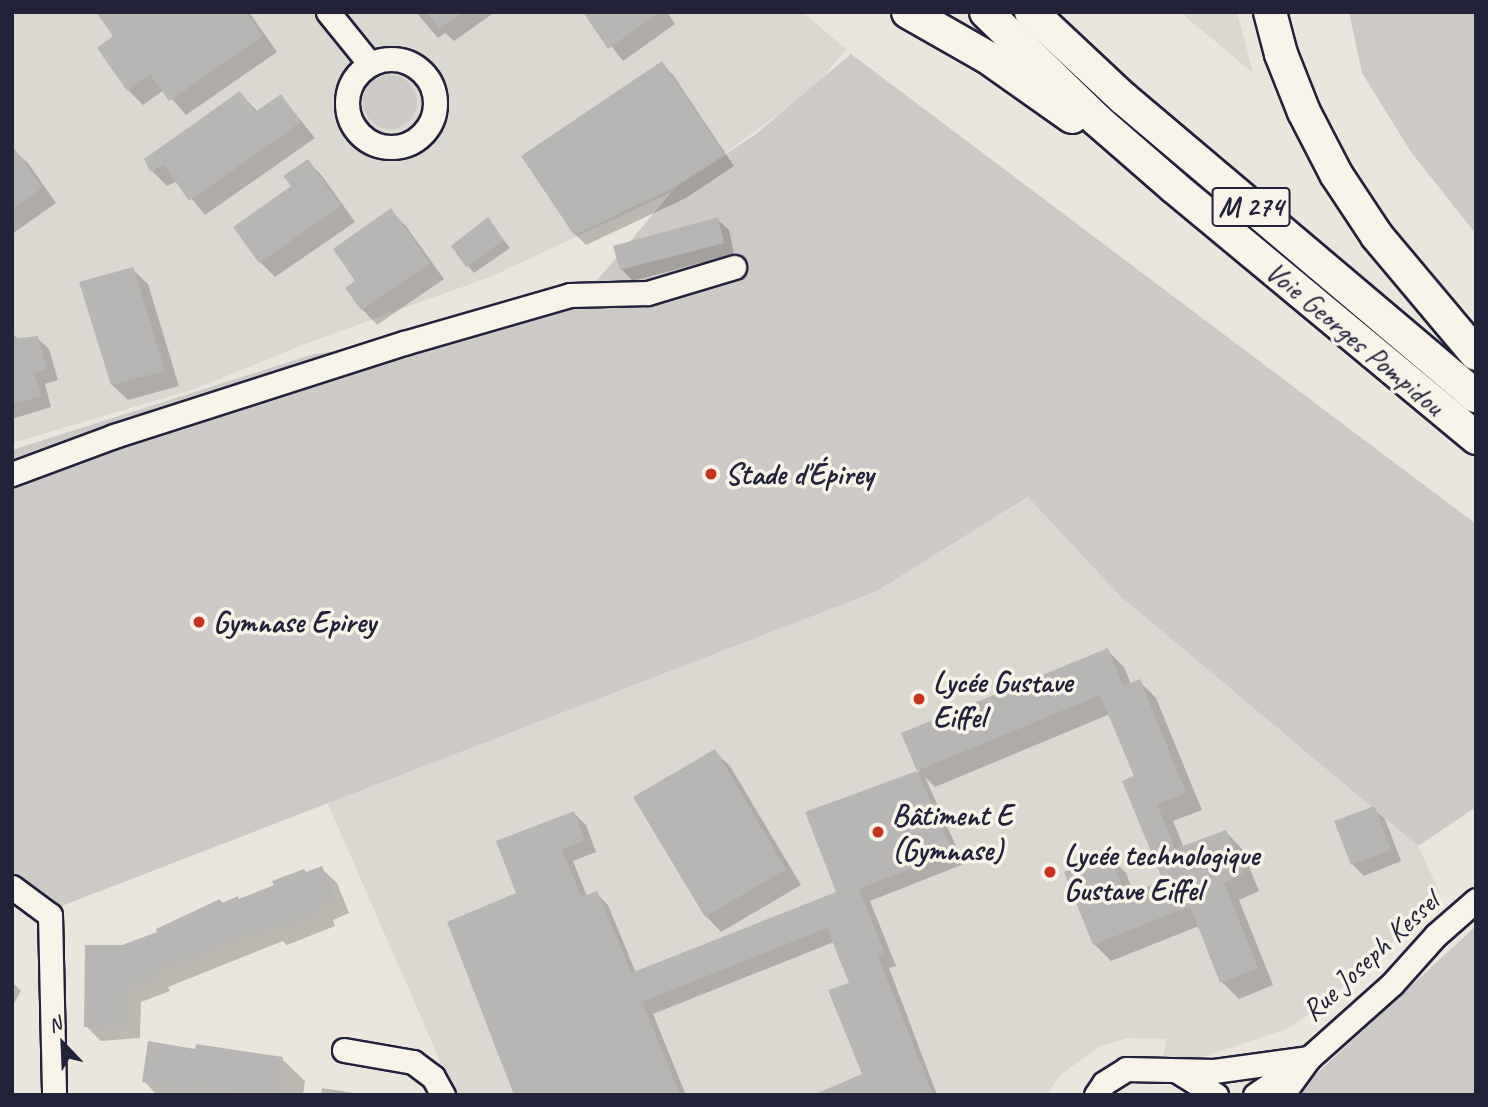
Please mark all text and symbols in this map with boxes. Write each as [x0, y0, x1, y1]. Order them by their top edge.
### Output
road number: M 274 [1211, 182, 1291, 232]
street label: Voie Georges Pompidou [1259, 253, 1451, 423]
place label: Stade d'Épirey [725, 456, 873, 492]
marker: Stade d'Épirey [703, 466, 719, 482]
place label: Gymnase Epirey [213, 604, 376, 640]
marker: Gymnase Epirey [191, 614, 207, 630]
place label: Lycée Gustave Eiffel [933, 664, 1072, 734]
marker: Lycée Gustave Eiffel [911, 691, 927, 707]
place label: Bâtiment E (Gymnase) [892, 797, 1012, 868]
marker: Bâtiment E (Gymnase) [870, 824, 886, 840]
place label: Lycée technologique Gustave Eiffel [1064, 837, 1259, 908]
marker: Lycée technologique Gustave Eiffel [1042, 864, 1058, 880]
street label: Rue Joseph Kessel [1294, 884, 1446, 1028]
north arrow [28, 1009, 98, 1079]
text: N [45, 1011, 65, 1038]

